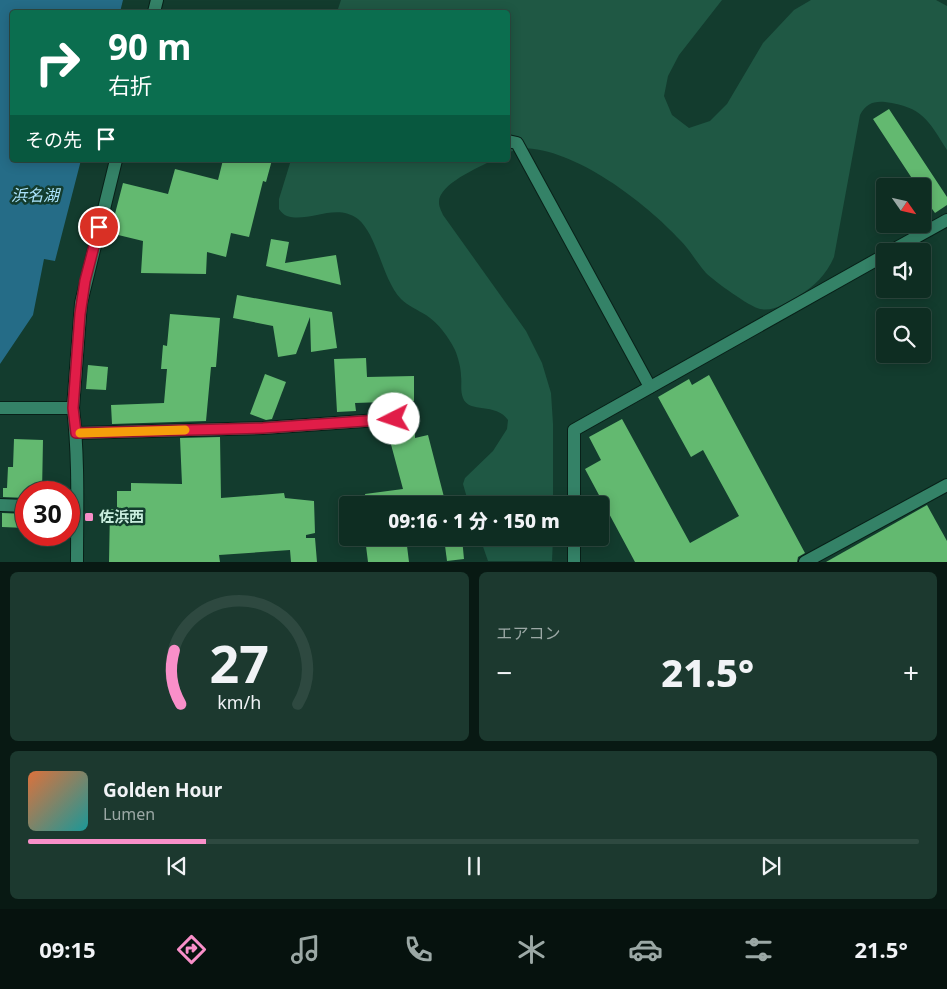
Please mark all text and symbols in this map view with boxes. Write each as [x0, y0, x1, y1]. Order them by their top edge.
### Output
text: 90 m [108, 23, 191, 70]
icon: right [25, 30, 90, 95]
text: 右折 [108, 70, 152, 100]
icon: arrive [92, 125, 120, 153]
text: その先 [25, 127, 82, 153]
north arrow [876, 178, 931, 232]
map controls [876, 178, 931, 363]
water label: 浜名湖 [11, 184, 62, 206]
pin [78, 206, 120, 248]
icon: arrive [85, 213, 113, 241]
button: sound [876, 243, 931, 298]
button: search [876, 308, 931, 363]
position arrow [367, 392, 419, 444]
speed limit sign: 30 [15, 481, 80, 546]
place label: 佐浜西 [99, 506, 144, 526]
text: 09:16 · 1 分 · 150 m [388, 508, 560, 534]
marker: 佐浜西 [83, 511, 95, 523]
text: エアコン [497, 622, 561, 644]
text: 27 [210, 627, 269, 698]
text: 21.5° [661, 646, 754, 698]
text: − [497, 653, 513, 691]
text: + [903, 653, 919, 691]
text: km/h [217, 690, 261, 714]
text: Golden Hour [103, 777, 222, 803]
text: Lumen [103, 803, 155, 825]
icon: previous [163, 852, 191, 880]
icon: pause [460, 852, 488, 880]
icon: next [757, 852, 785, 880]
icon: directions [174, 932, 209, 967]
icon: music [288, 932, 323, 967]
icon: phone [401, 932, 436, 967]
icon: climate [514, 932, 549, 967]
icon: car [628, 932, 663, 967]
icon: filters [741, 932, 776, 967]
text: 09:15 [39, 934, 96, 964]
text: 21.5° [854, 934, 908, 964]

